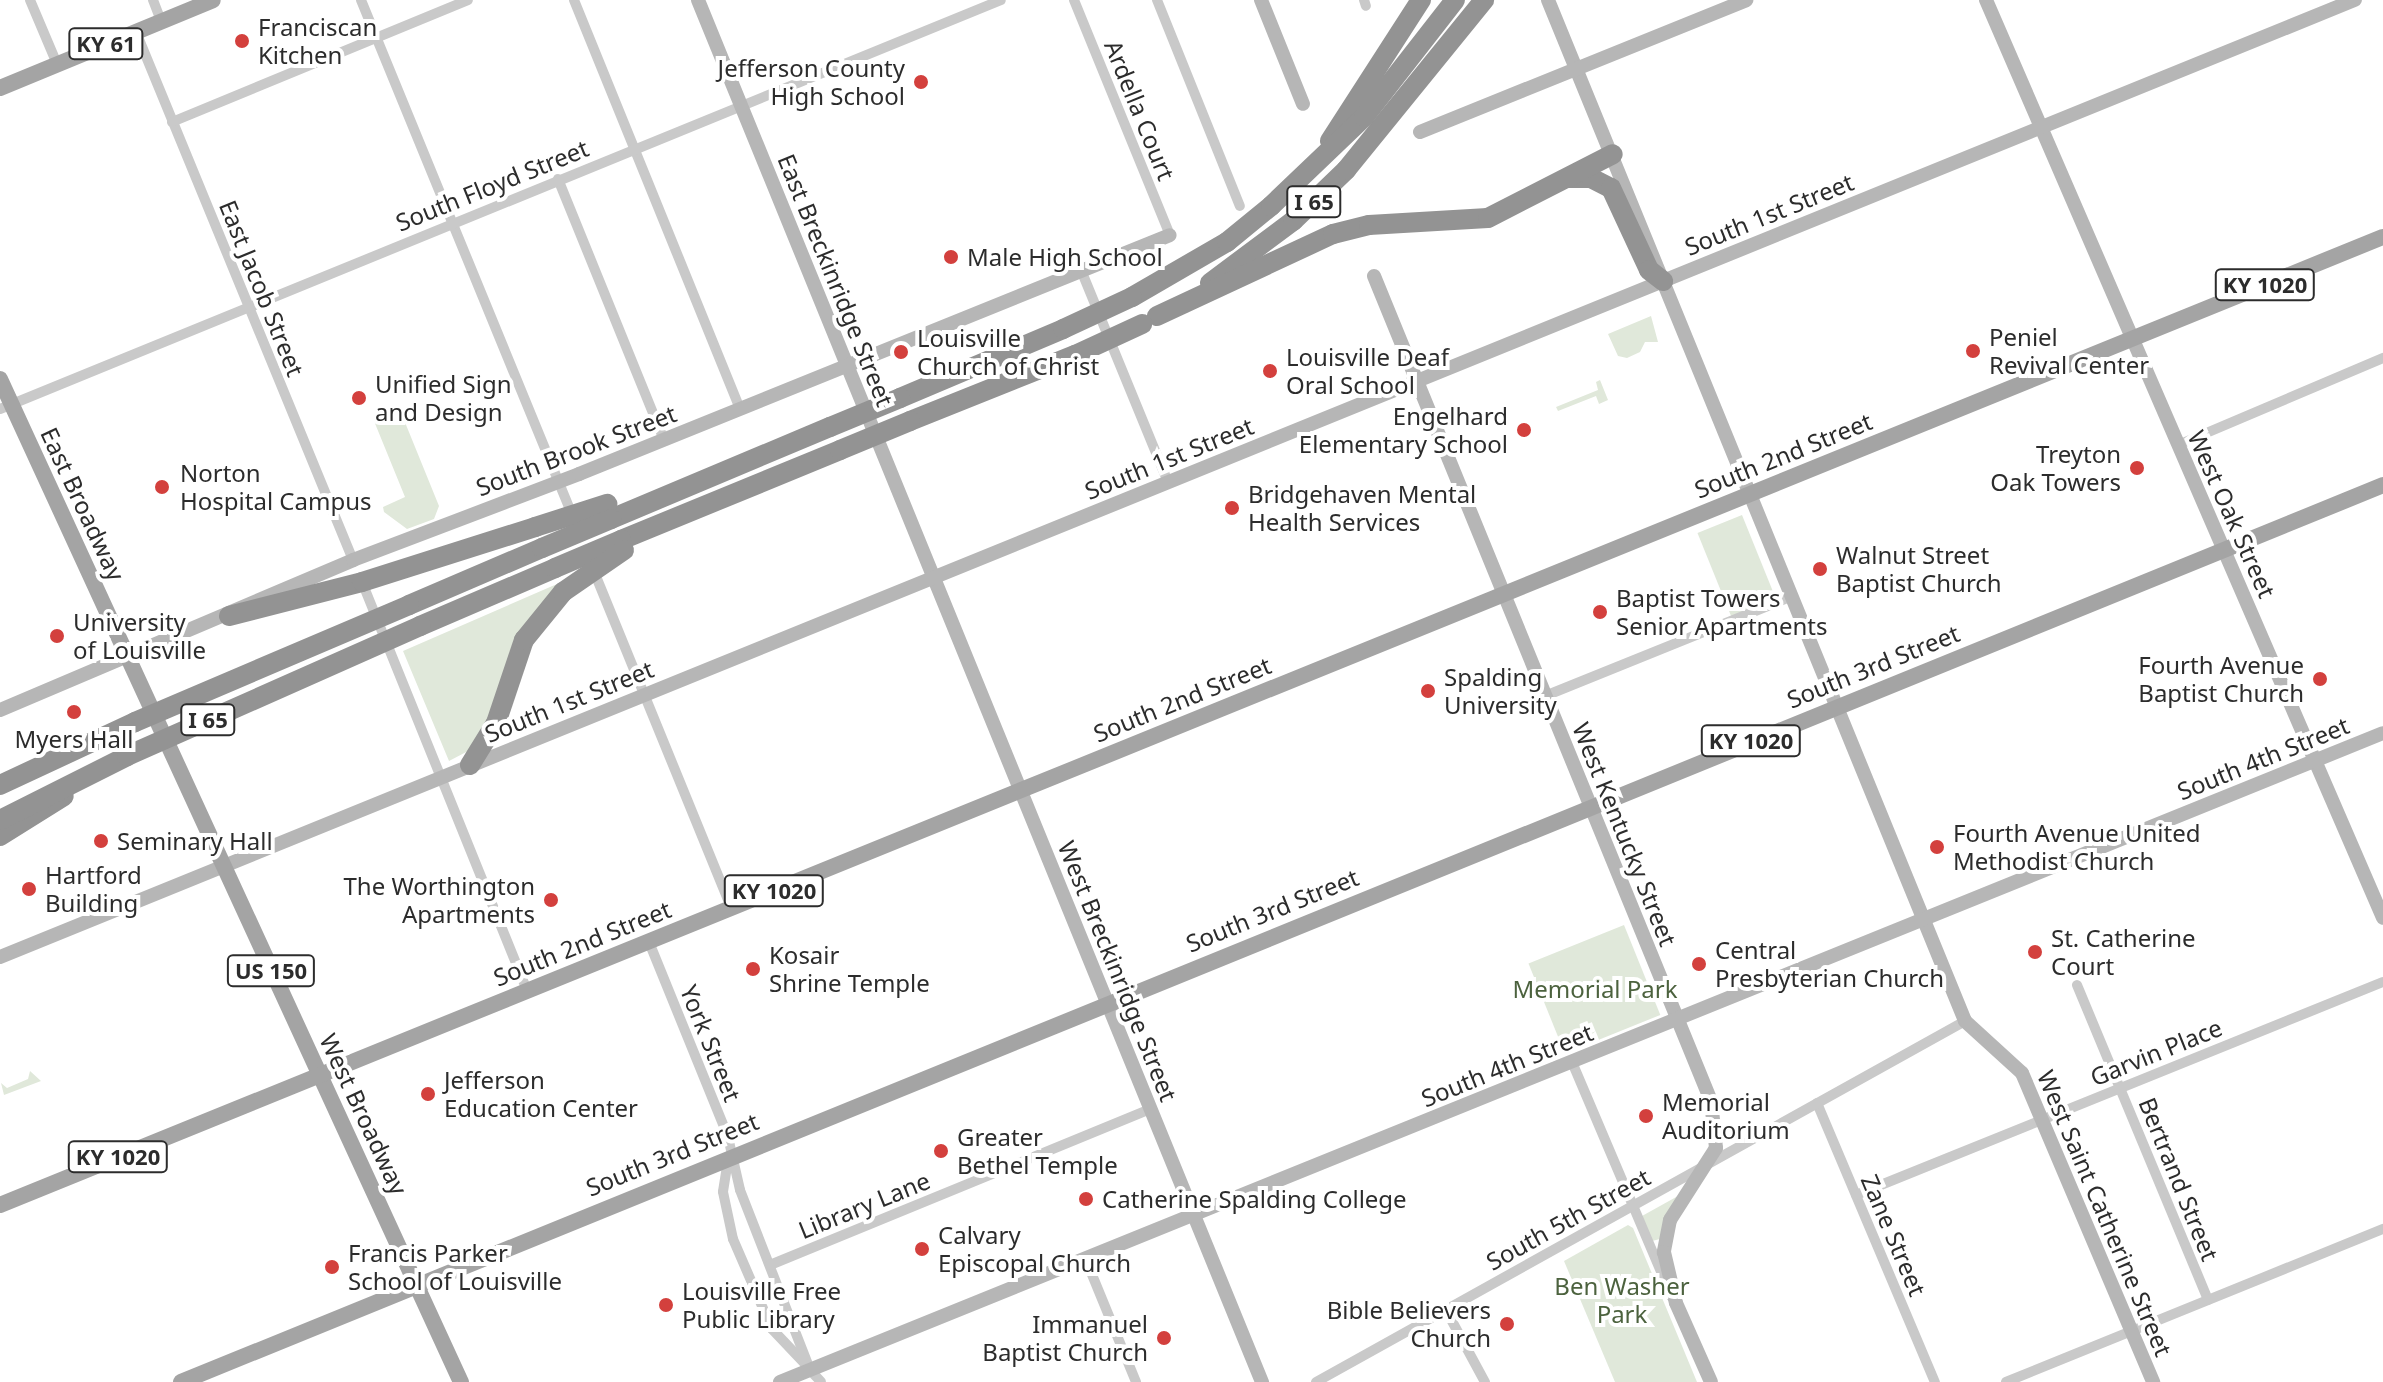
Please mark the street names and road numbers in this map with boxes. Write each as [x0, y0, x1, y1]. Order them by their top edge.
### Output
road number: KY 61 [68, 26, 144, 62]
street label: Ardella Court [1099, 36, 1181, 184]
street label: South Floyd Street [391, 133, 593, 237]
street label: East Breckinridge Street [772, 150, 900, 410]
street label: South 1st Street [1680, 167, 1858, 261]
road number: I 65 [1286, 184, 1342, 220]
street label: East Jacob Street [214, 196, 310, 380]
road number: KY 1020 [2213, 267, 2317, 303]
street label: South Brook Street [472, 398, 680, 502]
street label: South 2nd Street [1690, 406, 1876, 504]
street label: South 1st Street [1080, 411, 1258, 505]
street label: East Broadway [35, 423, 131, 585]
street label: West Oak Street [2182, 426, 2282, 602]
street label: South 3rd Street [1783, 618, 1963, 714]
street label: South 2nd Street [1089, 650, 1275, 748]
street label: South 1st Street [480, 654, 658, 748]
road number: I 65 [180, 702, 236, 738]
street label: South 4th Street [2173, 710, 2353, 806]
street label: West Kentucky Street [1567, 718, 1683, 950]
road number: KY 1020 [1699, 723, 1803, 759]
street label: West Breckinridge Street [1053, 837, 1183, 1105]
street label: South 3rd Street [1182, 862, 1362, 958]
road number: KY 1020 [722, 873, 826, 909]
street label: South 2nd Street [489, 894, 675, 992]
road number: US 150 [225, 953, 317, 989]
street label: York Street [675, 981, 747, 1105]
street label: Garvin Place [2086, 1013, 2226, 1091]
street label: South 4th Street [1417, 1017, 1597, 1113]
street label: West Broadway [314, 1029, 414, 1199]
street label: West Saint Catherine Street [2032, 1066, 2178, 1360]
street label: Bertrand Street [2133, 1093, 2225, 1265]
street label: South 3rd Street [582, 1106, 762, 1202]
road number: KY 1020 [66, 1139, 170, 1175]
street label: South 5th Street [1481, 1162, 1655, 1276]
street label: Library Lane [794, 1166, 934, 1244]
street label: Zane Street [1856, 1170, 1932, 1300]

